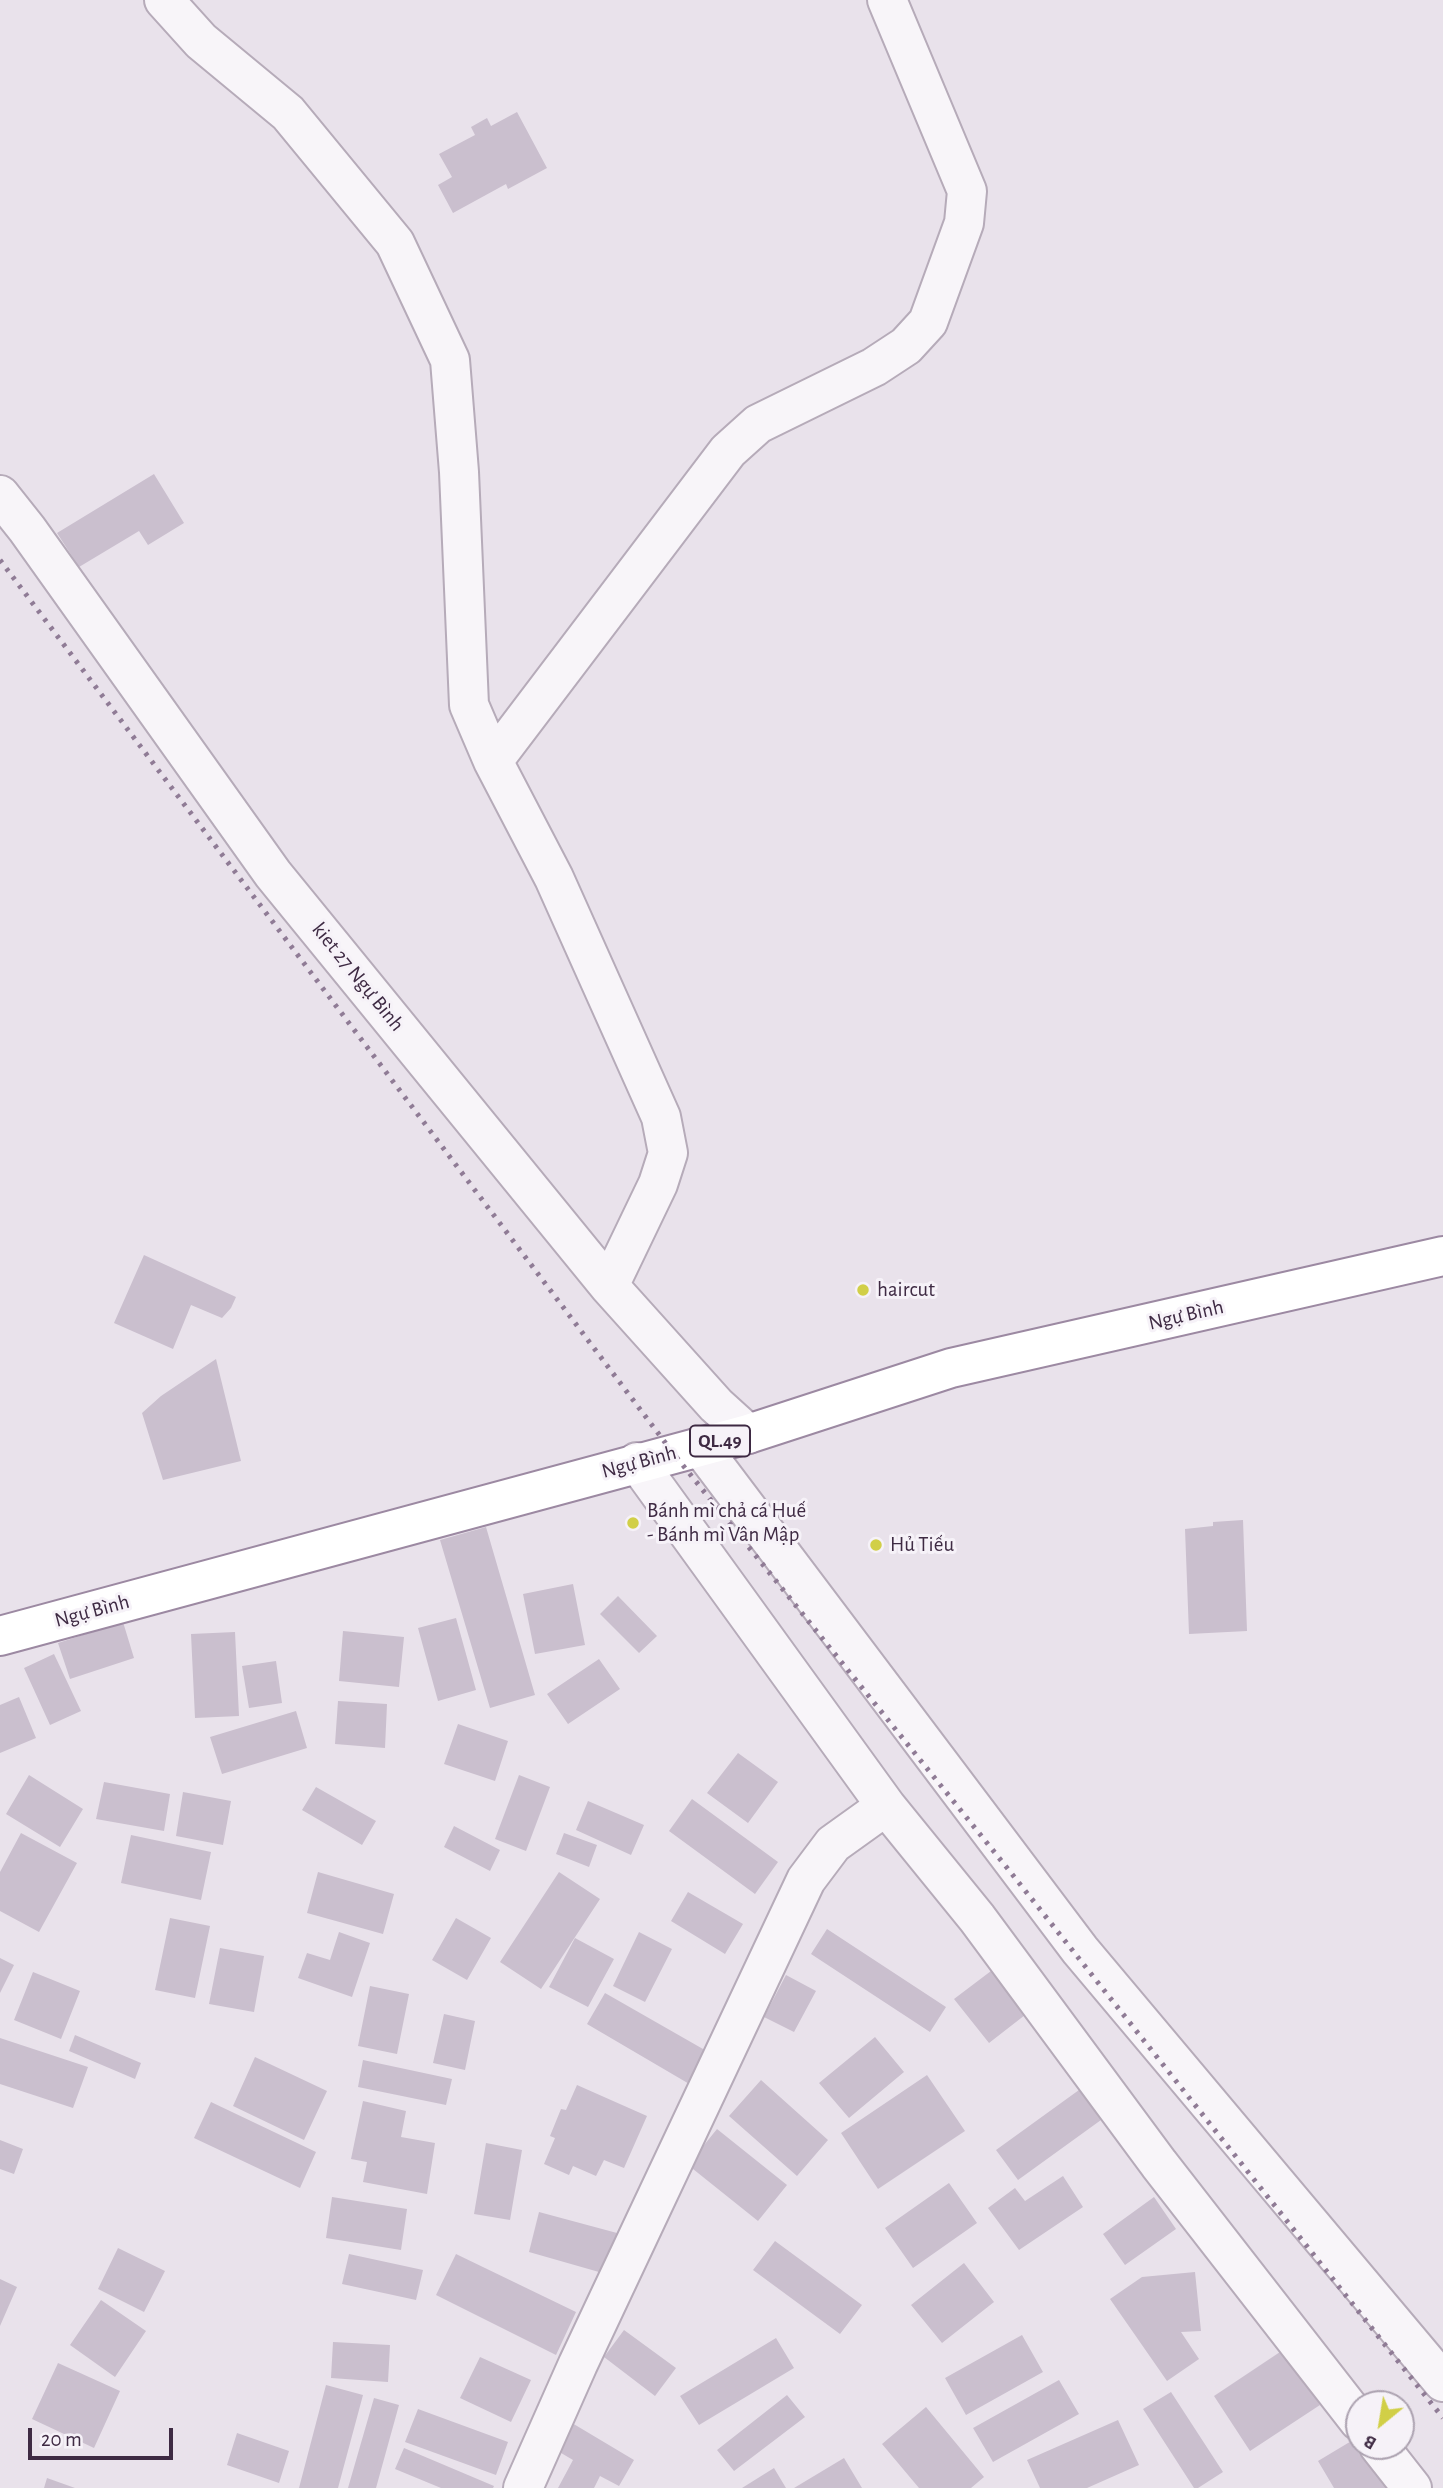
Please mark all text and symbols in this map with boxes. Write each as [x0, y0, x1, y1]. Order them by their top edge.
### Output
street label: kiet 27 Ngự Bình [306, 917, 410, 1037]
place label: haircut [877, 1277, 935, 1303]
marker: haircut [855, 1282, 871, 1298]
street label: Ngự Bình [1146, 1294, 1226, 1336]
road number: QL.49 [690, 1426, 750, 1456]
street label: Ngự Bình [599, 1440, 679, 1484]
place label: Bánh mì chả cá Huế - Bánh mì Vân Mập [647, 1498, 806, 1548]
marker: Bánh mì chả cá Huế - Bánh mì Vân Mập [625, 1515, 641, 1531]
place label: Hủ Tiếu [890, 1532, 954, 1558]
marker: Hủ Tiếu [868, 1537, 884, 1553]
street label: Ngự Bình [52, 1589, 132, 1633]
north arrow [1345, 2390, 1415, 2460]
scale bar [32, 2414, 177, 2458]
text: 20 m [41, 2429, 82, 2450]
text: B [1361, 2431, 1380, 2453]

